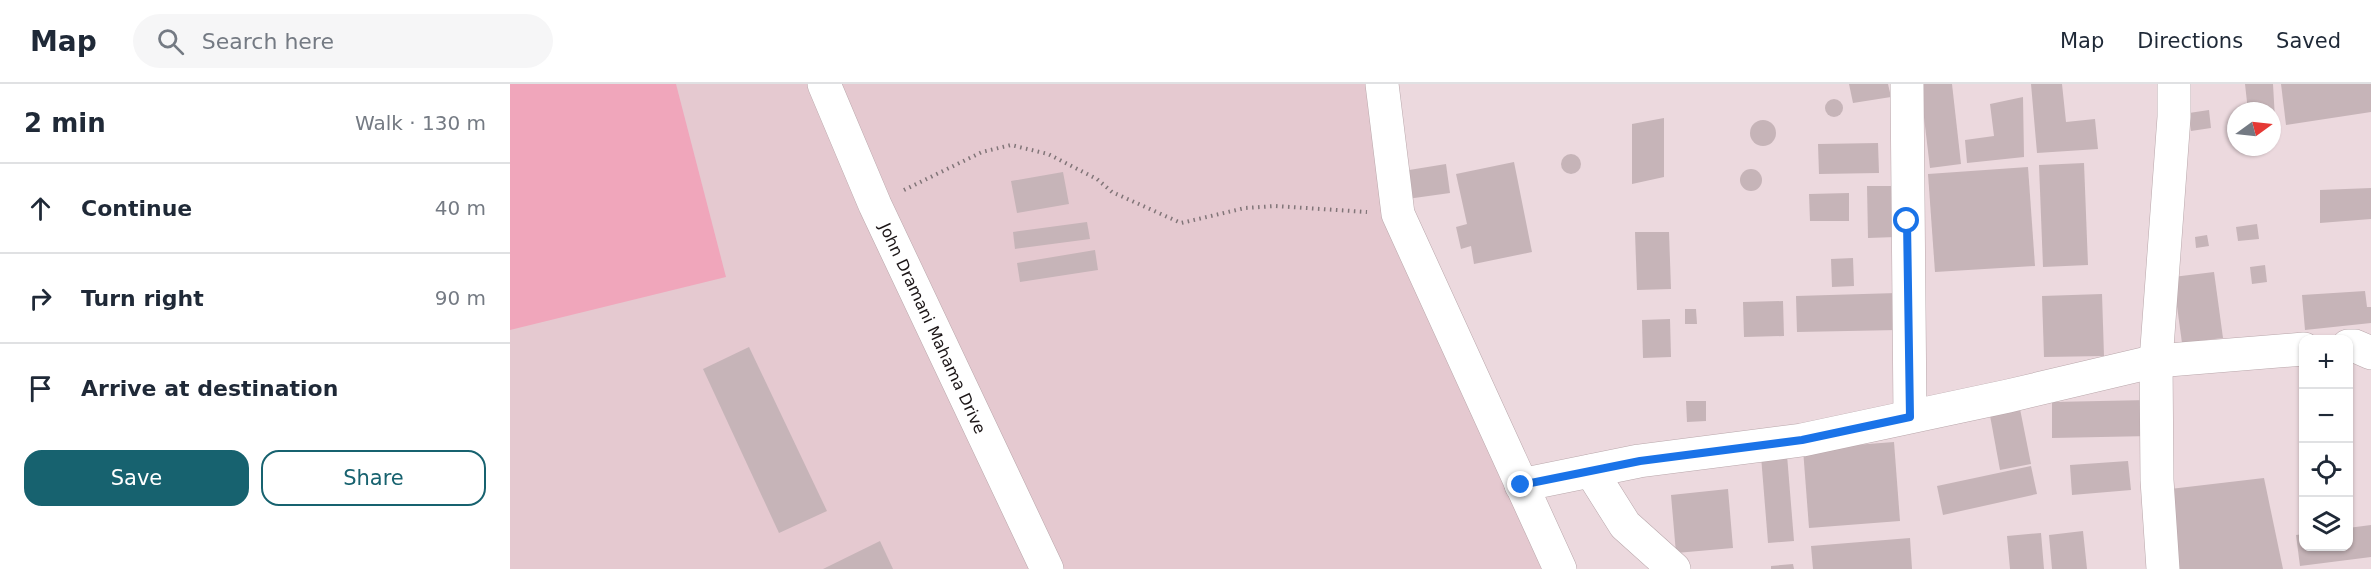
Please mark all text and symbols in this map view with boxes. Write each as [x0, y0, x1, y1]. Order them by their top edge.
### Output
search box [133, 14, 553, 68]
text: Map [30, 25, 97, 58]
icon: search [154, 25, 187, 58]
text: Search here [202, 29, 334, 54]
text: Map [2060, 29, 2104, 53]
text: Directions [2137, 29, 2243, 53]
text: Saved [2276, 29, 2341, 53]
north arrow [2227, 102, 2281, 156]
text: 2 min [24, 108, 106, 138]
text: Walk · 130 m [355, 111, 486, 135]
icon: ahead [24, 192, 57, 225]
text: Continue [81, 196, 192, 221]
text: 40 m [435, 196, 486, 220]
route start [1893, 207, 1919, 233]
street label: John Dramani Mahama Drive [875, 219, 990, 437]
icon: right [24, 282, 57, 315]
text: Turn right [81, 286, 204, 311]
text: 90 m [435, 286, 486, 310]
map controls [2299, 335, 2353, 551]
button: + [2299, 335, 2353, 389]
icon: arrive [24, 372, 57, 405]
text: Arrive at destination [81, 376, 338, 401]
button: − [2299, 389, 2353, 443]
button: locate [2299, 443, 2353, 497]
button: Save [24, 450, 249, 506]
button: Share [261, 450, 486, 506]
route end [1507, 471, 1533, 497]
button: layers [2299, 497, 2353, 551]

